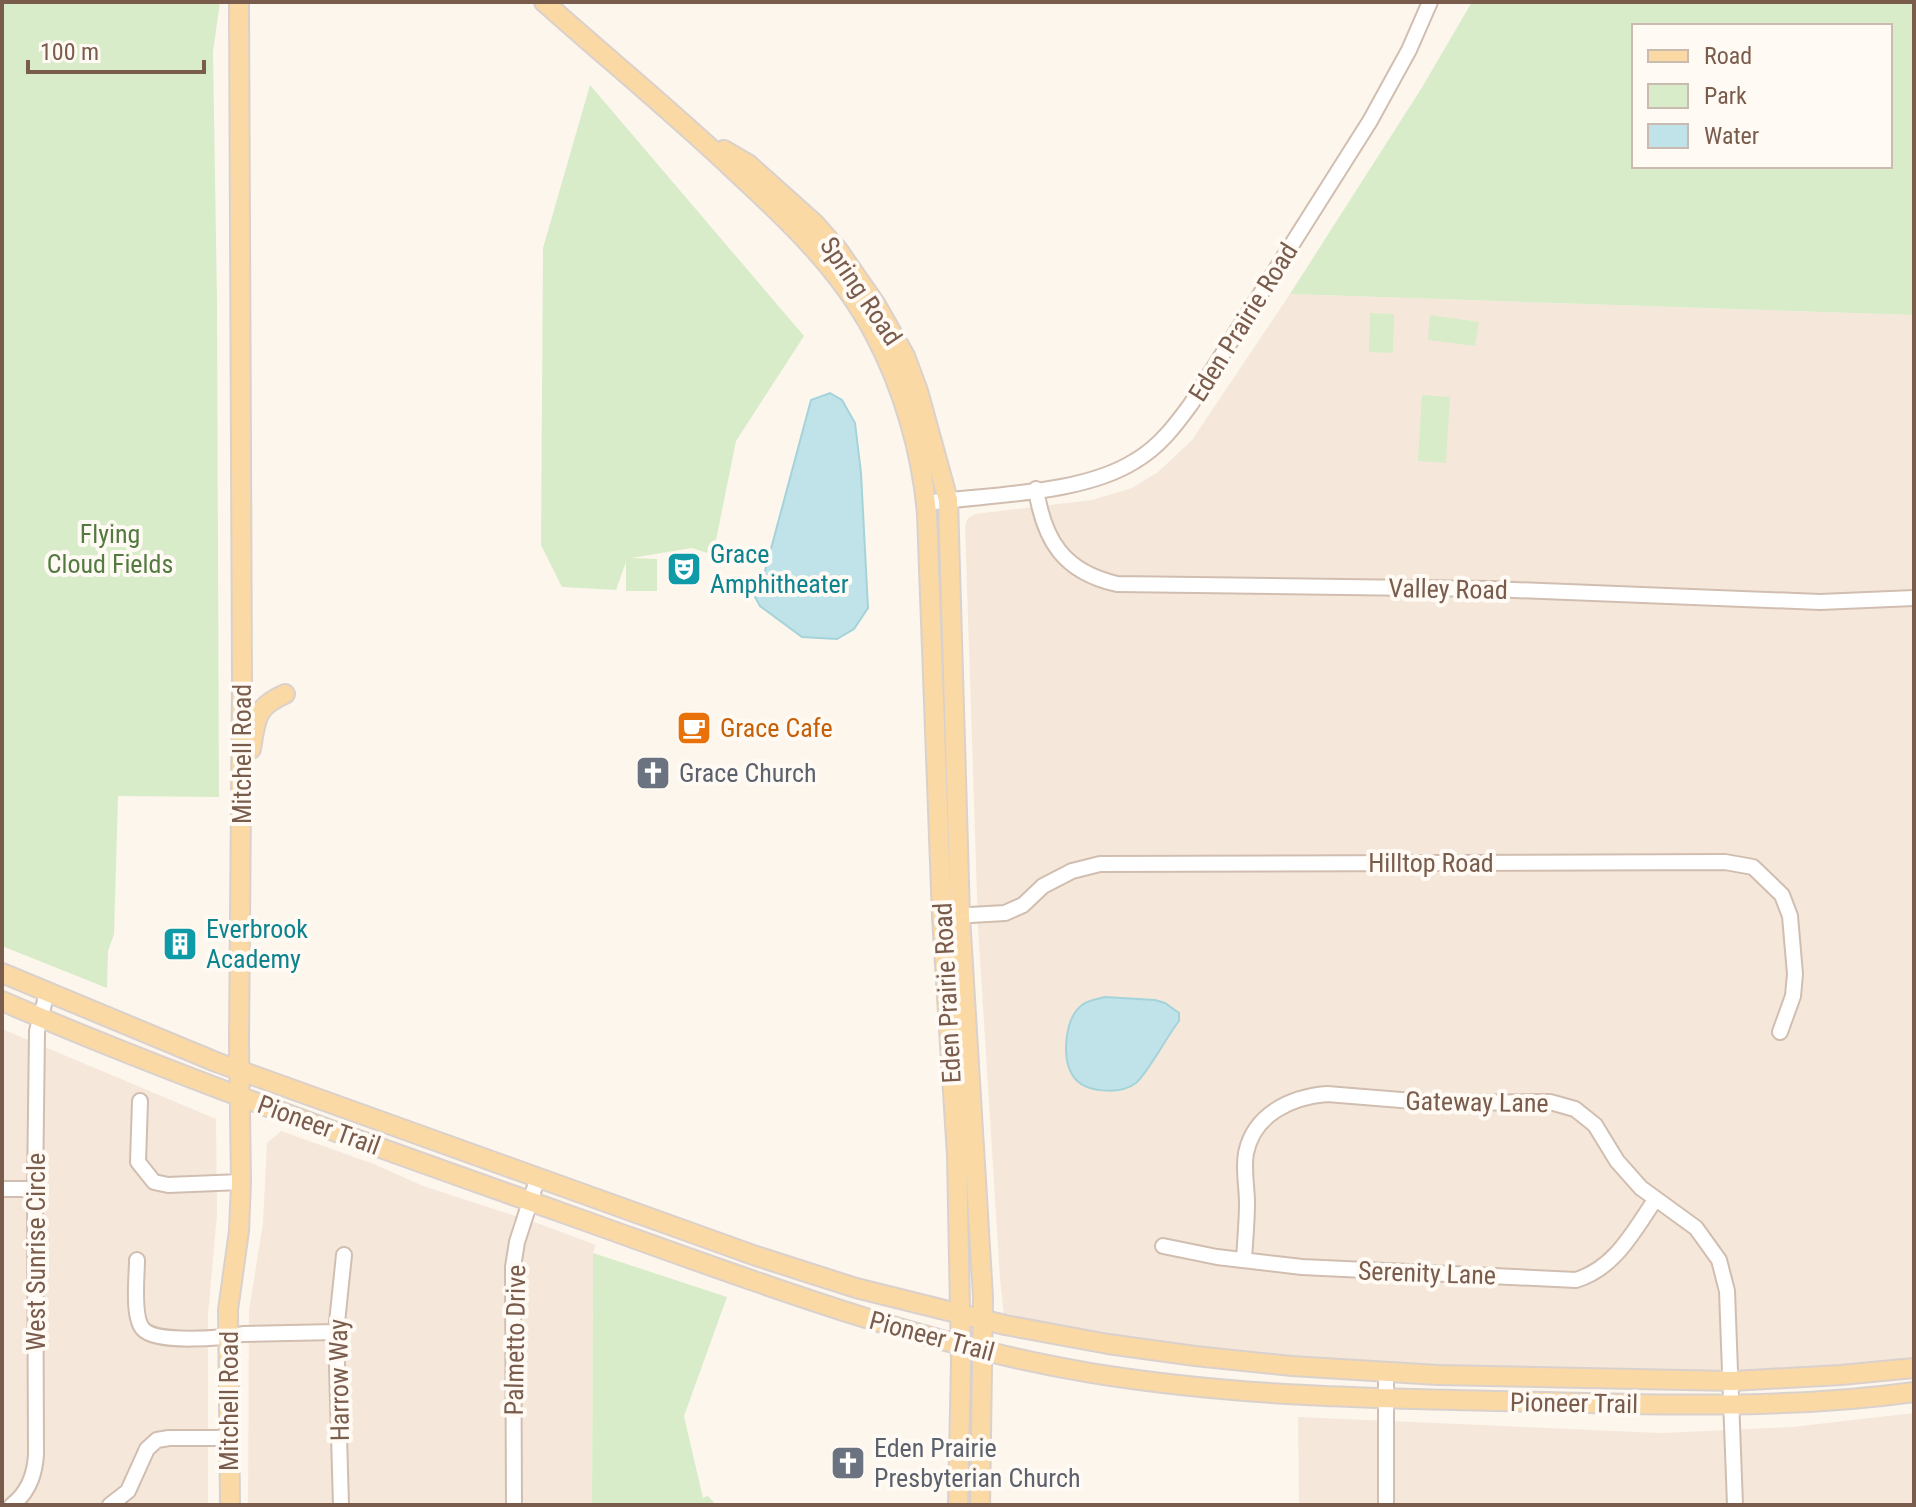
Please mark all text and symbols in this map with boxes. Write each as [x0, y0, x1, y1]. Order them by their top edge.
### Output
scale bar [28, 24, 204, 74]
legend [1632, 24, 1892, 168]
text: 100 m [40, 38, 99, 66]
text: Road [1704, 42, 1752, 70]
text: Park [1704, 82, 1747, 110]
text: Water [1704, 122, 1759, 150]
street label: Spring Road [814, 231, 908, 351]
street label: Eden Prairie Road [1182, 237, 1304, 407]
park label: Flying Cloud Fields [47, 519, 173, 579]
place label: Grace Amphitheater [710, 539, 849, 599]
theatre icon: Grace Amphitheater [665, 550, 703, 588]
street label: Valley Road [1388, 573, 1508, 605]
street label: Mitchell Road [227, 684, 257, 824]
cafe icon: Grace Cafe [675, 709, 713, 747]
place label: Grace Cafe [720, 713, 833, 743]
church icon: Grace Church [634, 754, 672, 792]
place label: Grace Church [679, 758, 817, 788]
street label: Hilltop Road [1368, 848, 1494, 878]
street label: Eden Prairie Road [927, 902, 967, 1084]
place label: Everbrook Academy [206, 914, 308, 974]
building icon: Everbrook Academy [161, 925, 199, 963]
street label: Gateway Lane [1405, 1086, 1549, 1118]
street label: Pioneer Trail [254, 1089, 384, 1161]
street label: West Sunrise Circle [21, 1153, 51, 1351]
street label: Serenity Lane [1357, 1256, 1497, 1290]
street label: Palmetto Drive [499, 1265, 531, 1415]
street label: Pioneer Trail [866, 1305, 998, 1367]
street label: Harrow Way [323, 1318, 355, 1442]
street label: Mitchell Road [214, 1331, 244, 1471]
street label: Pioneer Trail [1510, 1387, 1638, 1419]
place label: Eden Prairie Presbyterian Church [874, 1433, 1081, 1493]
church icon: Eden Prairie Presbyterian Church [829, 1444, 867, 1482]

